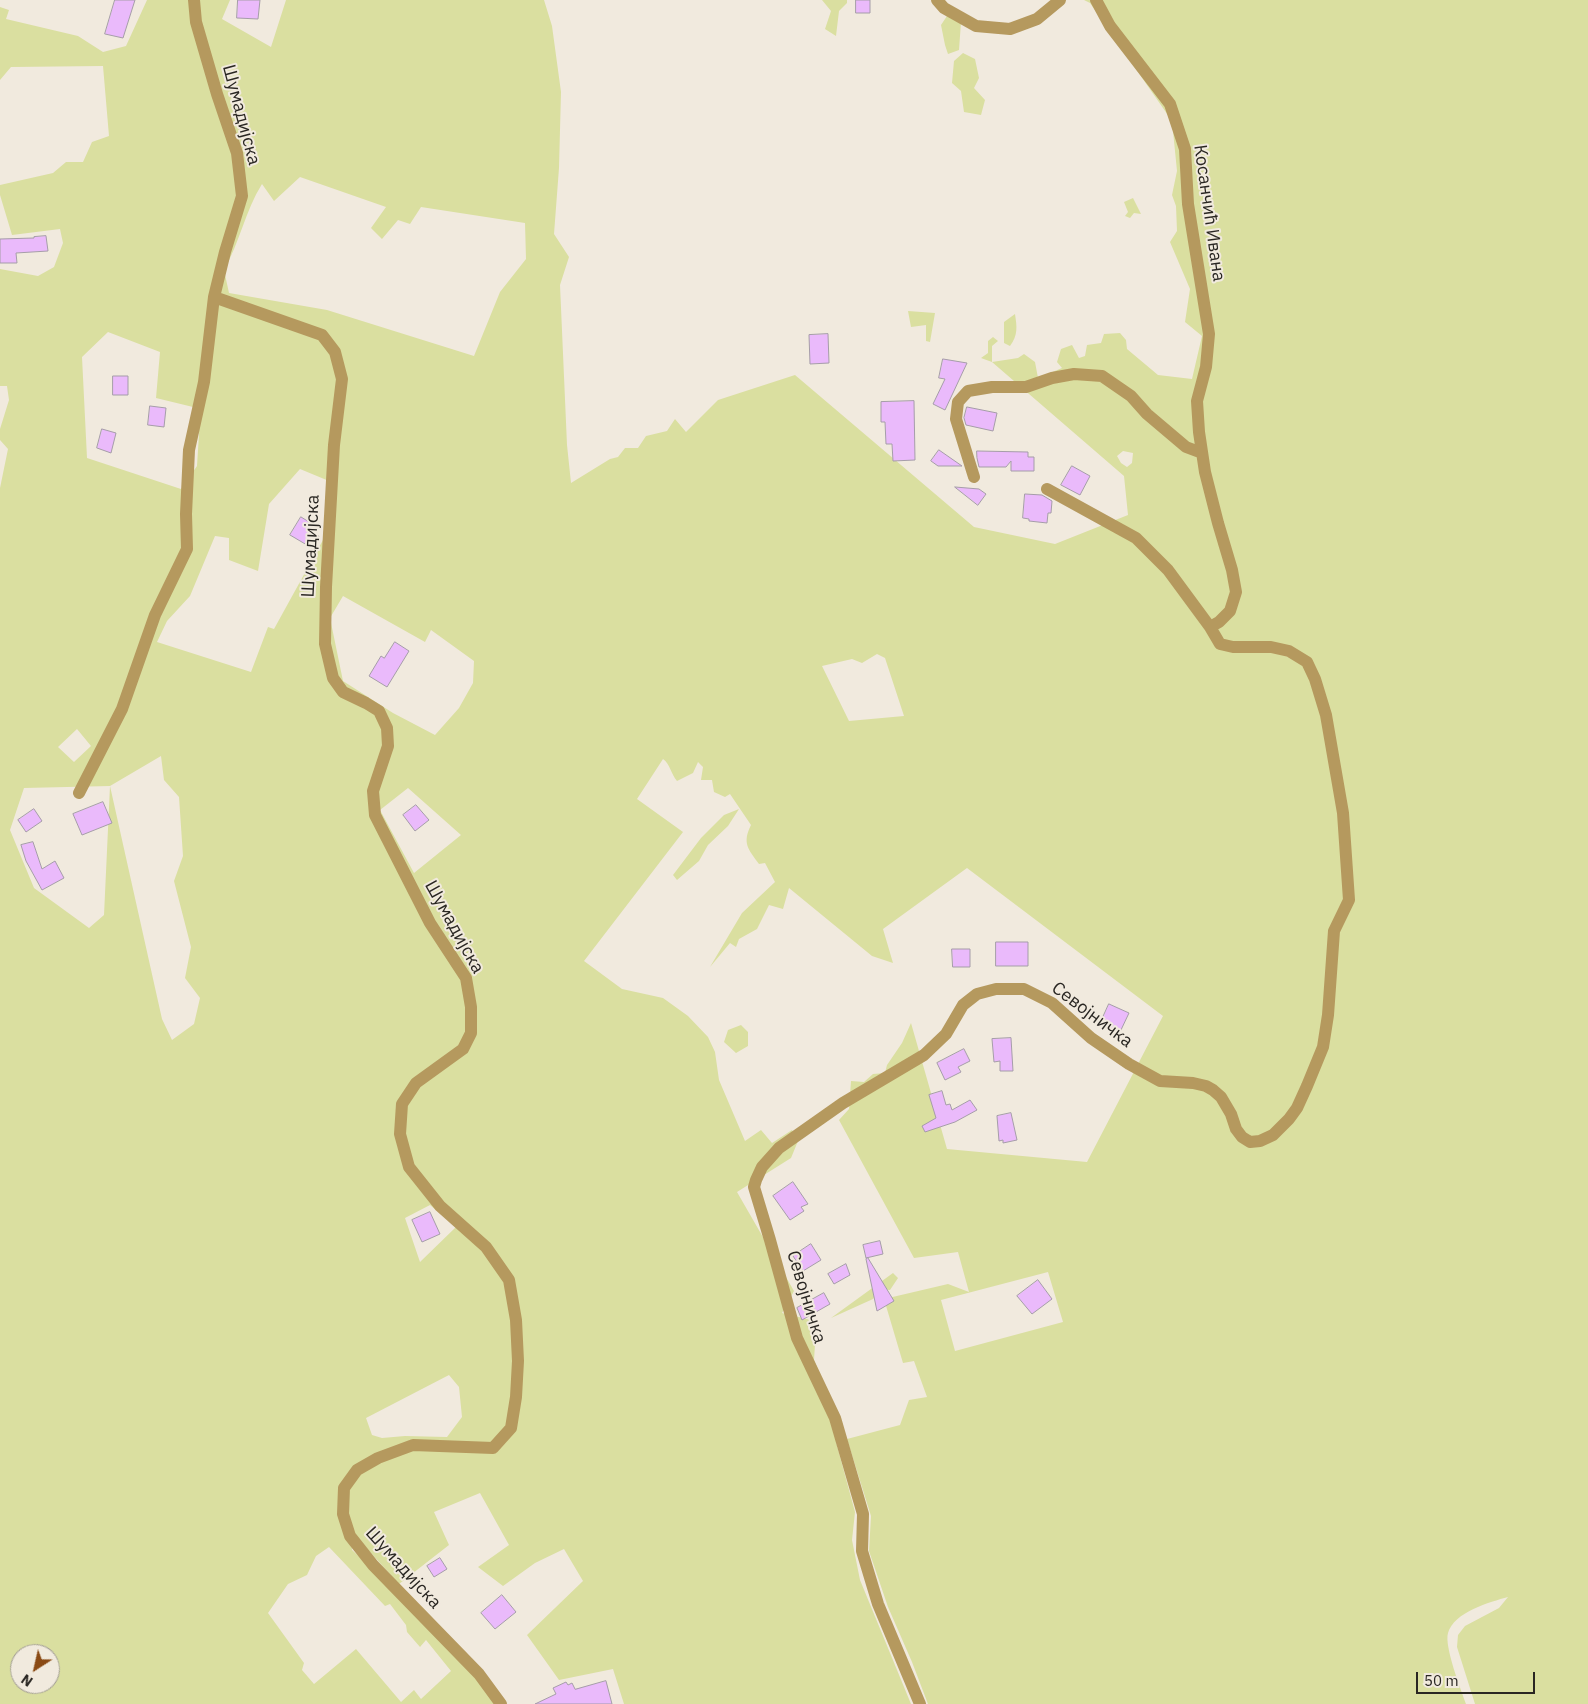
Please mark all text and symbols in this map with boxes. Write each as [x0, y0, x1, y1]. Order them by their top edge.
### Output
street label: Шумадијска [217, 62, 265, 168]
street label: Косанчић Ивана [1189, 143, 1229, 283]
street label: Шумадијска [298, 494, 324, 598]
street label: Шумадијска [420, 877, 488, 977]
street label: Севојничка [1047, 978, 1137, 1052]
street label: Севојничка [782, 1248, 830, 1346]
street label: Шумадијска [361, 1523, 445, 1613]
north arrow [10, 1644, 60, 1694]
scale bar [1418, 1662, 1537, 1694]
text: N [18, 1670, 36, 1691]
text: 50 m [1424, 1671, 1459, 1690]

